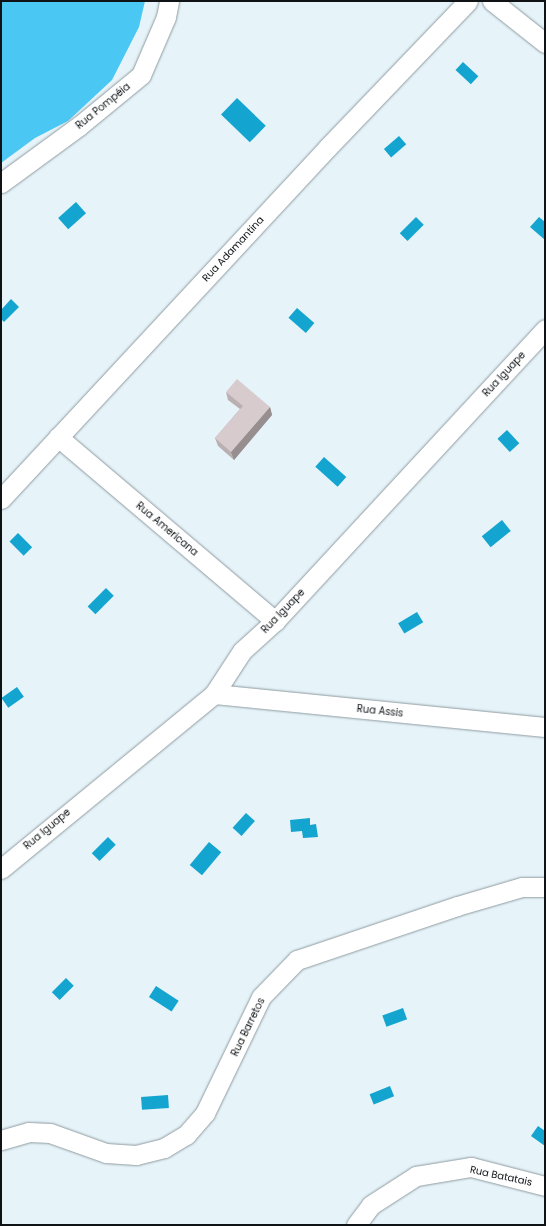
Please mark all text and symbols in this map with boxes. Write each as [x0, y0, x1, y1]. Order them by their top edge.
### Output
street label: Rua Pompéia [73, 80, 133, 132]
street label: Rua Adamantina [200, 214, 266, 284]
street label: Rua Iguape [480, 349, 528, 399]
street label: Rua Americana [134, 500, 200, 558]
street label: Rua Iguape [259, 586, 307, 636]
street label: Rua Assis [356, 703, 404, 719]
street label: Rua Iguape [21, 806, 73, 852]
street label: Rua Barretos [229, 996, 267, 1058]
street label: Rua Batatais [469, 1164, 533, 1188]

